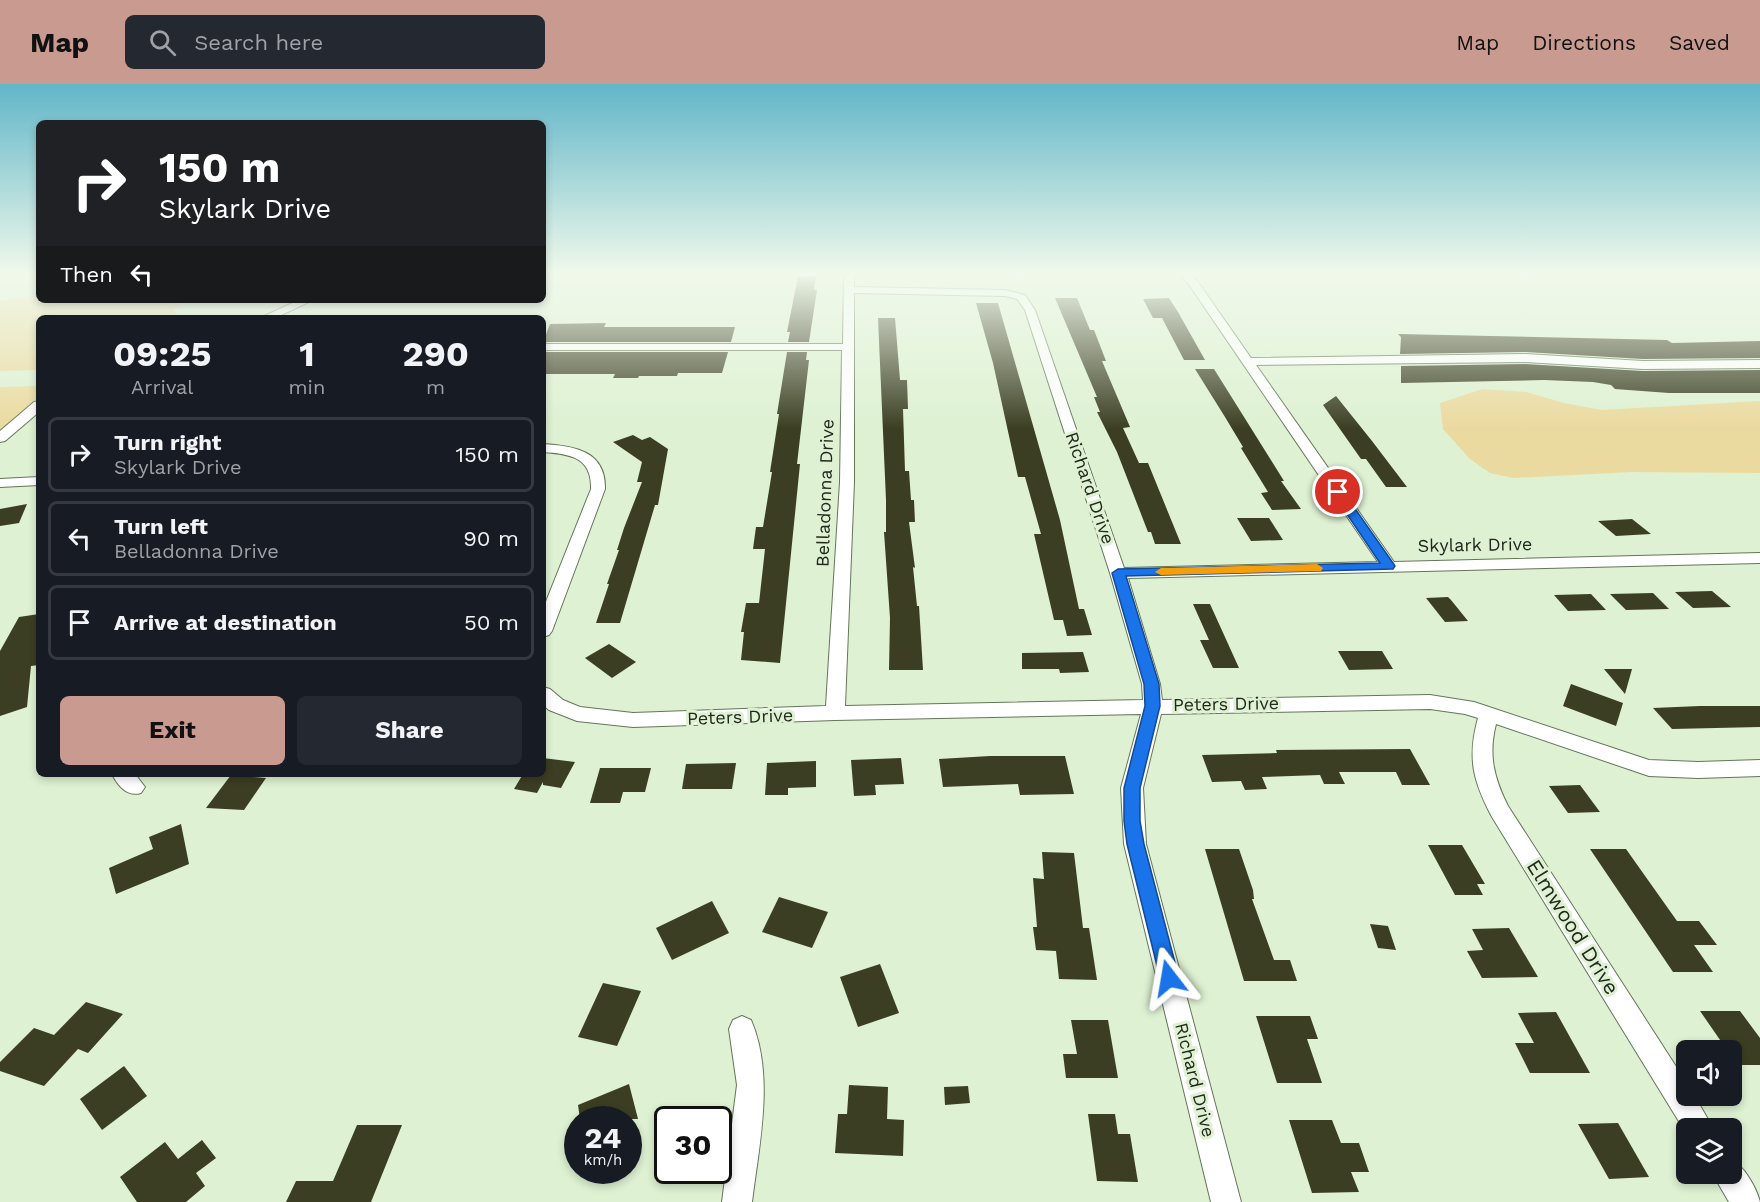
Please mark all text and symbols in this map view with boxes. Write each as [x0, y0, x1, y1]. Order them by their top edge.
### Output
search box [125, 15, 545, 69]
text: Map [30, 26, 89, 59]
icon: search [146, 26, 179, 59]
text: Search here [194, 30, 323, 55]
text: Map [1456, 30, 1499, 55]
text: Directions [1532, 30, 1636, 55]
text: Saved [1669, 30, 1730, 55]
text: 150 m [159, 143, 280, 192]
icon: right [60, 144, 138, 222]
text: Skylark Drive [159, 193, 331, 225]
icon: left [125, 258, 158, 291]
text: Then [60, 262, 113, 287]
text: 09:25 [113, 333, 212, 375]
text: 1 [299, 333, 315, 375]
text: 290 [402, 333, 469, 375]
text: Arrival [131, 375, 193, 399]
text: min [289, 375, 325, 399]
text: m [426, 375, 445, 399]
street label: Belladonna Drive [811, 418, 838, 568]
street label: Richard Drive [1061, 429, 1119, 547]
text: Turn right [114, 430, 221, 455]
icon: right [63, 438, 96, 471]
text: 150 m [455, 442, 519, 467]
text: Skylark Drive [114, 455, 242, 479]
pin [1312, 466, 1363, 517]
icon: arrive [1321, 475, 1354, 508]
text: Turn left [114, 514, 208, 539]
icon: left [63, 522, 96, 555]
text: 90 m [463, 526, 519, 551]
street label: Skylark Drive [1417, 533, 1533, 556]
text: Belladonna Drive [114, 539, 279, 563]
icon: arrive [63, 606, 96, 639]
text: Arrive at destination [114, 610, 337, 635]
text: 50 m [464, 610, 519, 635]
street label: Peters Drive [1173, 692, 1279, 715]
button: Exit [60, 696, 285, 765]
button: Share [297, 696, 522, 765]
street label: Peters Drive [687, 704, 793, 729]
street label: Elmwood Drive [1522, 855, 1625, 999]
position arrow [1137, 946, 1201, 1010]
street label: Richard Drive [1171, 1020, 1220, 1139]
map controls [1676, 1040, 1742, 1184]
button: sound [1676, 1040, 1742, 1106]
speed limit sign: 30 [654, 1106, 732, 1184]
button: layers [1676, 1118, 1742, 1184]
text: 24 [585, 1120, 621, 1155]
text: km/h [584, 1151, 622, 1169]

